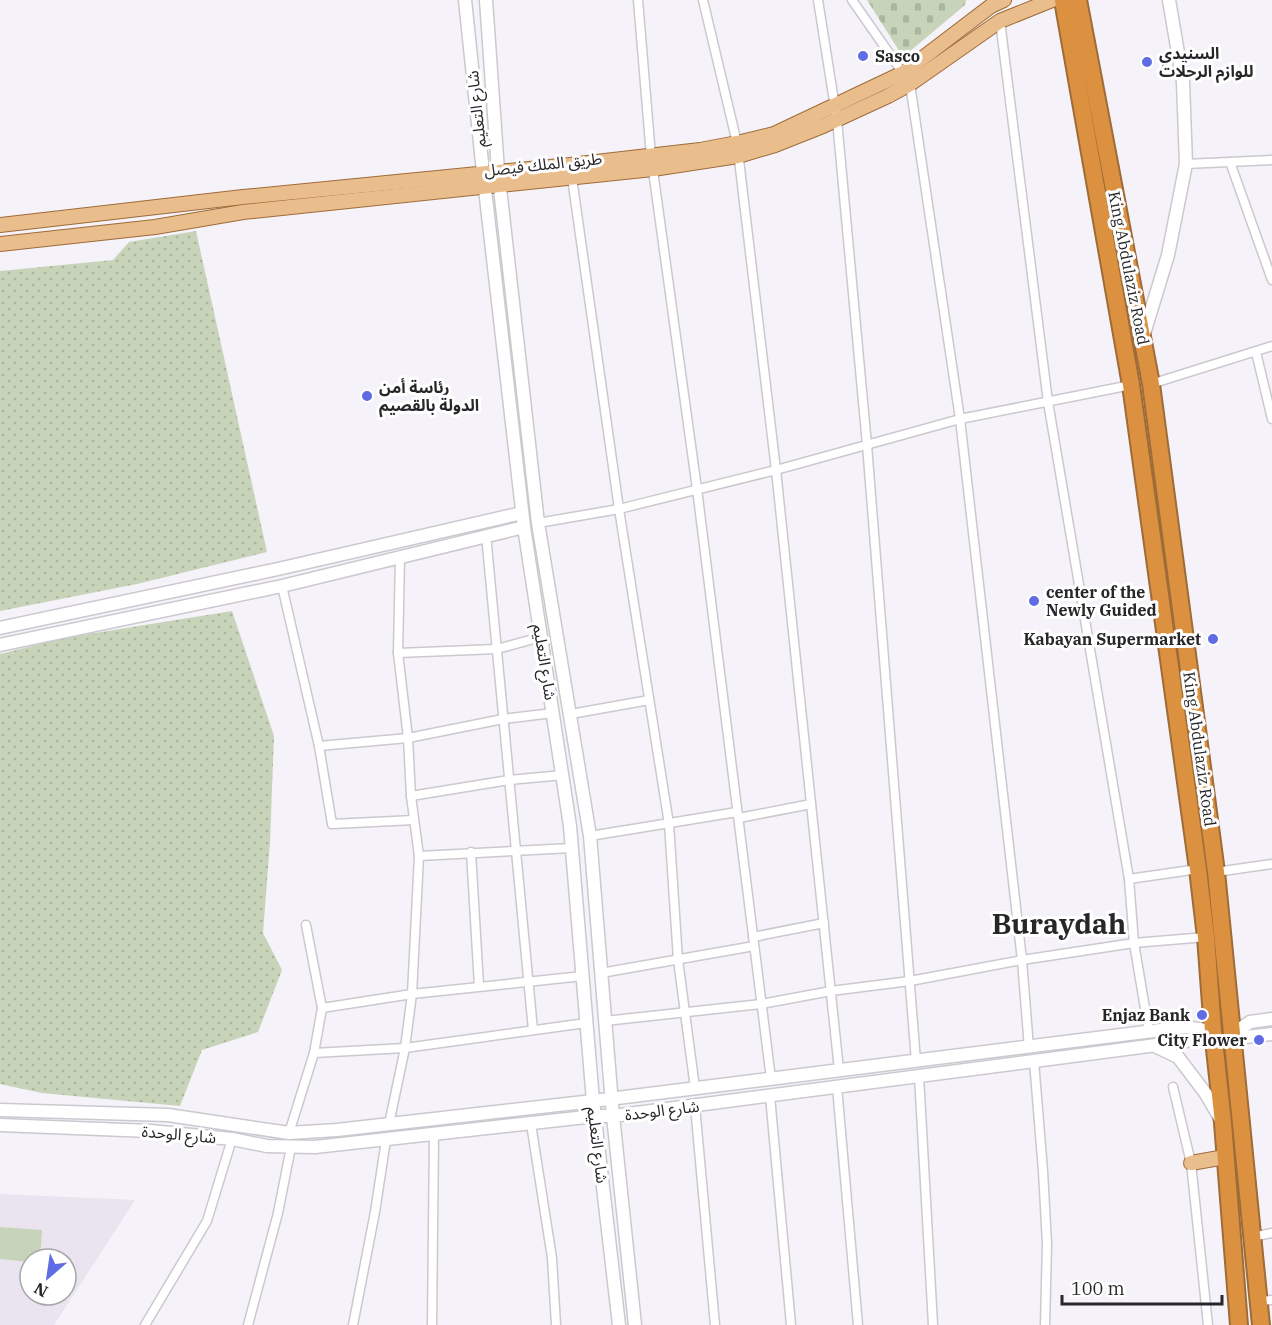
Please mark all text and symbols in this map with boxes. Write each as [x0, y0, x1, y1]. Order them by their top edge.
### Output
place label: السنيدي للوازم الرحلات [1159, 43, 1253, 83]
place label: Sasco [875, 46, 920, 66]
marker: Sasco [856, 49, 870, 63]
marker: السنيدي للوازم الرحلات [1140, 55, 1154, 69]
street label: شارع التعليم [462, 69, 493, 148]
street label: طريق الملك فيصل [483, 148, 603, 181]
street label: King Abdulaziz Road [1104, 190, 1154, 347]
place label: رئاسة أمن الدولة بالقصيم [379, 377, 479, 418]
marker: رئاسة أمن الدولة بالقصيم [360, 389, 374, 403]
place label: center of the Newly Guided [1046, 582, 1157, 620]
marker: center of the Newly Guided [1027, 594, 1041, 608]
street label: شارع التعليم [526, 622, 561, 702]
place label: Kabayan Supermarket [1023, 629, 1201, 649]
marker: Kabayan Supermarket [1206, 632, 1220, 646]
street label: King Abdulaziz Road [1179, 670, 1221, 828]
district label: Buraydah [992, 905, 1126, 942]
place label: Enjaz Bank [1102, 1005, 1190, 1025]
marker: Enjaz Bank [1195, 1008, 1209, 1022]
place label: City Flower [1157, 1030, 1247, 1050]
marker: City Flower [1252, 1033, 1266, 1047]
street label: شارع الوحدة [624, 1096, 701, 1127]
street label: شارع التعليم [580, 1106, 613, 1185]
street label: شارع الوحدة [141, 1121, 217, 1150]
north arrow [18, 1247, 78, 1307]
scale bar [1062, 1268, 1222, 1306]
text: 100 m [1071, 1277, 1125, 1300]
text: N [30, 1278, 51, 1302]

